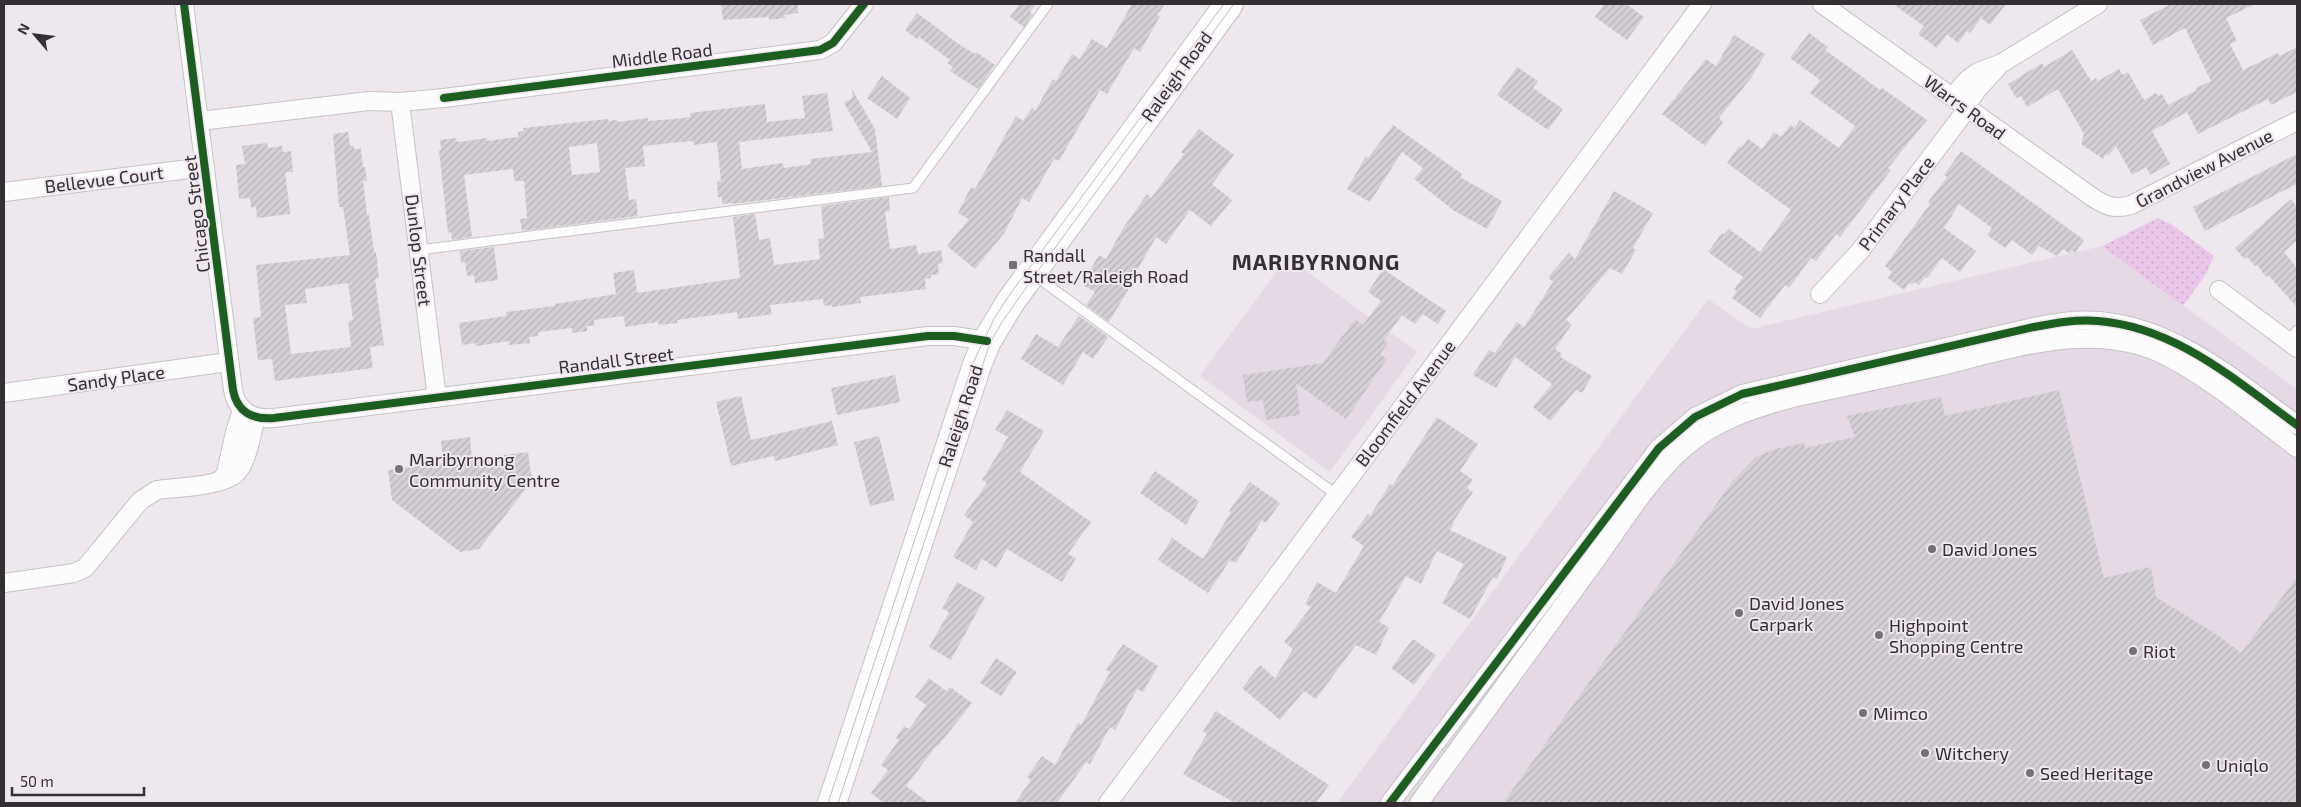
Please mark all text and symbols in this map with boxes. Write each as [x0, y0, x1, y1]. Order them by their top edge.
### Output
north arrow [10, 10, 60, 60]
text: N [13, 20, 33, 37]
street label: Raleigh Road [1136, 26, 1216, 126]
street label: Middle Road [610, 38, 714, 72]
street label: Warrs Road [1920, 70, 2010, 144]
street label: Grandview Avenue [2132, 124, 2276, 212]
street label: Primary Place [1853, 151, 1939, 255]
street label: Chicago Street [178, 154, 214, 274]
street label: Bellevue Court [43, 161, 165, 197]
street label: Dunlop Street [401, 193, 437, 307]
place label: Randall Street/Raleigh Road [1023, 244, 1189, 287]
district label: MARIBYRNONG [1232, 248, 1400, 274]
marker: Randall Street/Raleigh Road [1007, 259, 1019, 271]
street label: Bloomfield Avenue [1350, 335, 1460, 471]
street label: Randall Street [557, 342, 675, 378]
street label: Sandy Place [66, 360, 166, 396]
street label: Raleigh Road [933, 362, 987, 470]
place label: Maribyrnong Community Centre [409, 448, 560, 491]
marker: Maribyrnong Community Centre [393, 463, 405, 475]
place label: David Jones [1942, 538, 2037, 560]
marker: David Jones [1926, 543, 1938, 555]
place label: David Jones Carpark [1749, 592, 1844, 635]
marker: David Jones Carpark [1733, 607, 1745, 619]
place label: Highpoint Shopping Centre [1889, 614, 2024, 657]
marker: Highpoint Shopping Centre [1873, 629, 1885, 641]
place label: Riot [2143, 640, 2176, 662]
marker: Riot [2127, 645, 2139, 657]
place label: Mimco [1873, 702, 1928, 724]
marker: Mimco [1857, 707, 1869, 719]
place label: Witchery [1935, 742, 2010, 764]
marker: Witchery [1919, 747, 1931, 759]
place label: Uniqlo [2216, 754, 2269, 776]
marker: Uniqlo [2200, 759, 2212, 771]
place label: Seed Heritage [2040, 762, 2154, 784]
scale bar [12, 764, 145, 796]
marker: Seed Heritage [2024, 767, 2036, 779]
text: 50 m [20, 772, 54, 790]

